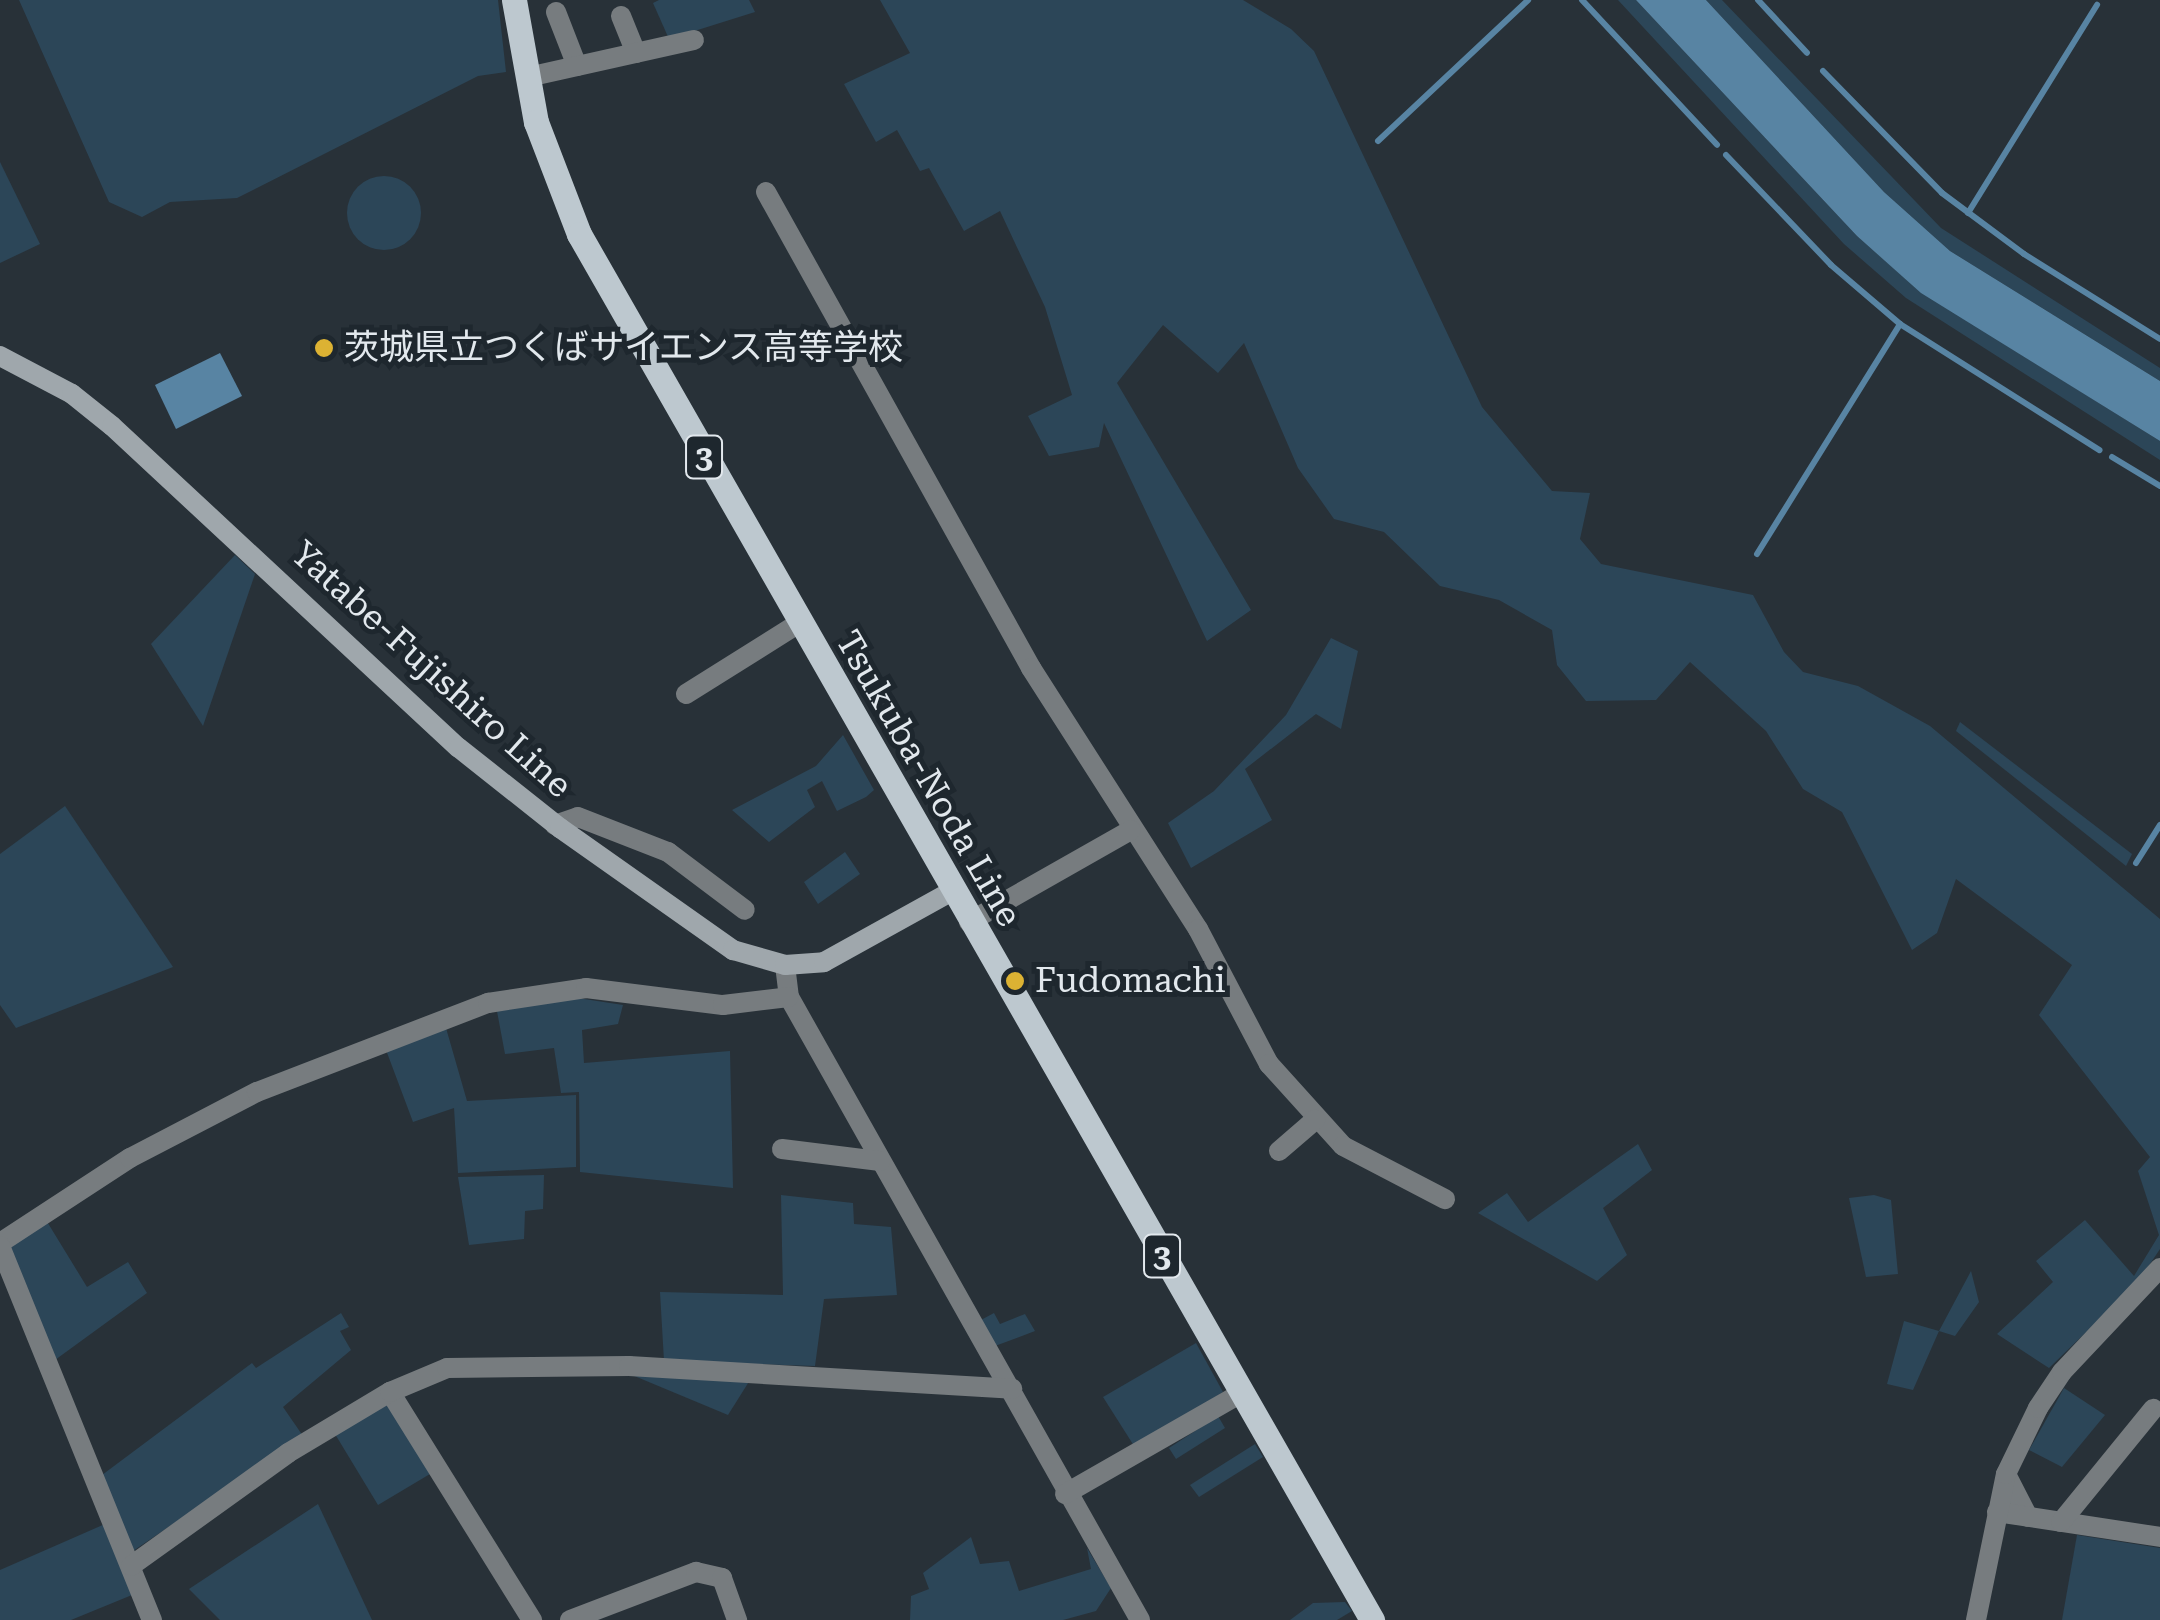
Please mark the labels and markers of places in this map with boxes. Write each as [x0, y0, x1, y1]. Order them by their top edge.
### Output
place label: 茨城県立つくばサイエンス高等学校 [344, 327, 904, 369]
marker: 茨城県立つくばサイエンス高等学校 [313, 337, 335, 359]
place label: Fudomachi [1035, 960, 1226, 1002]
marker: Fudomachi [1004, 970, 1026, 992]

